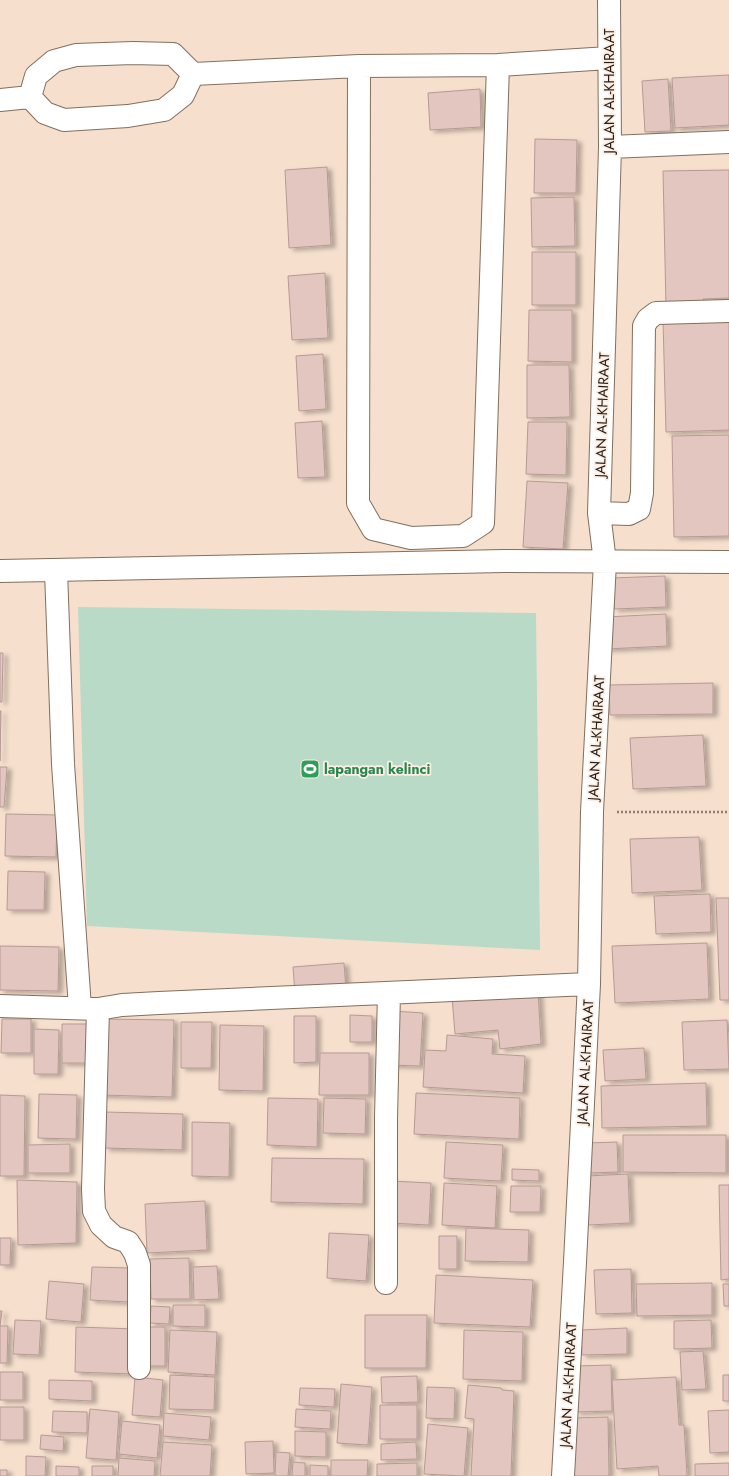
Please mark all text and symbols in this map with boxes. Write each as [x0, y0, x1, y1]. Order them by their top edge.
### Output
street label: JALAN AL-KHAIRAAT [599, 28, 619, 155]
street label: JALAN AL-KHAIRAAT [590, 352, 614, 480]
street label: JALAN AL-KHAIRAAT [583, 675, 609, 803]
sports icon: lapangan kelinci [299, 758, 321, 780]
place label: lapangan kelinci [324, 759, 430, 779]
street label: JALAN AL-KHAIRAAT [572, 999, 598, 1127]
street label: JALAN AL-KHAIRAAT [555, 1322, 581, 1450]

